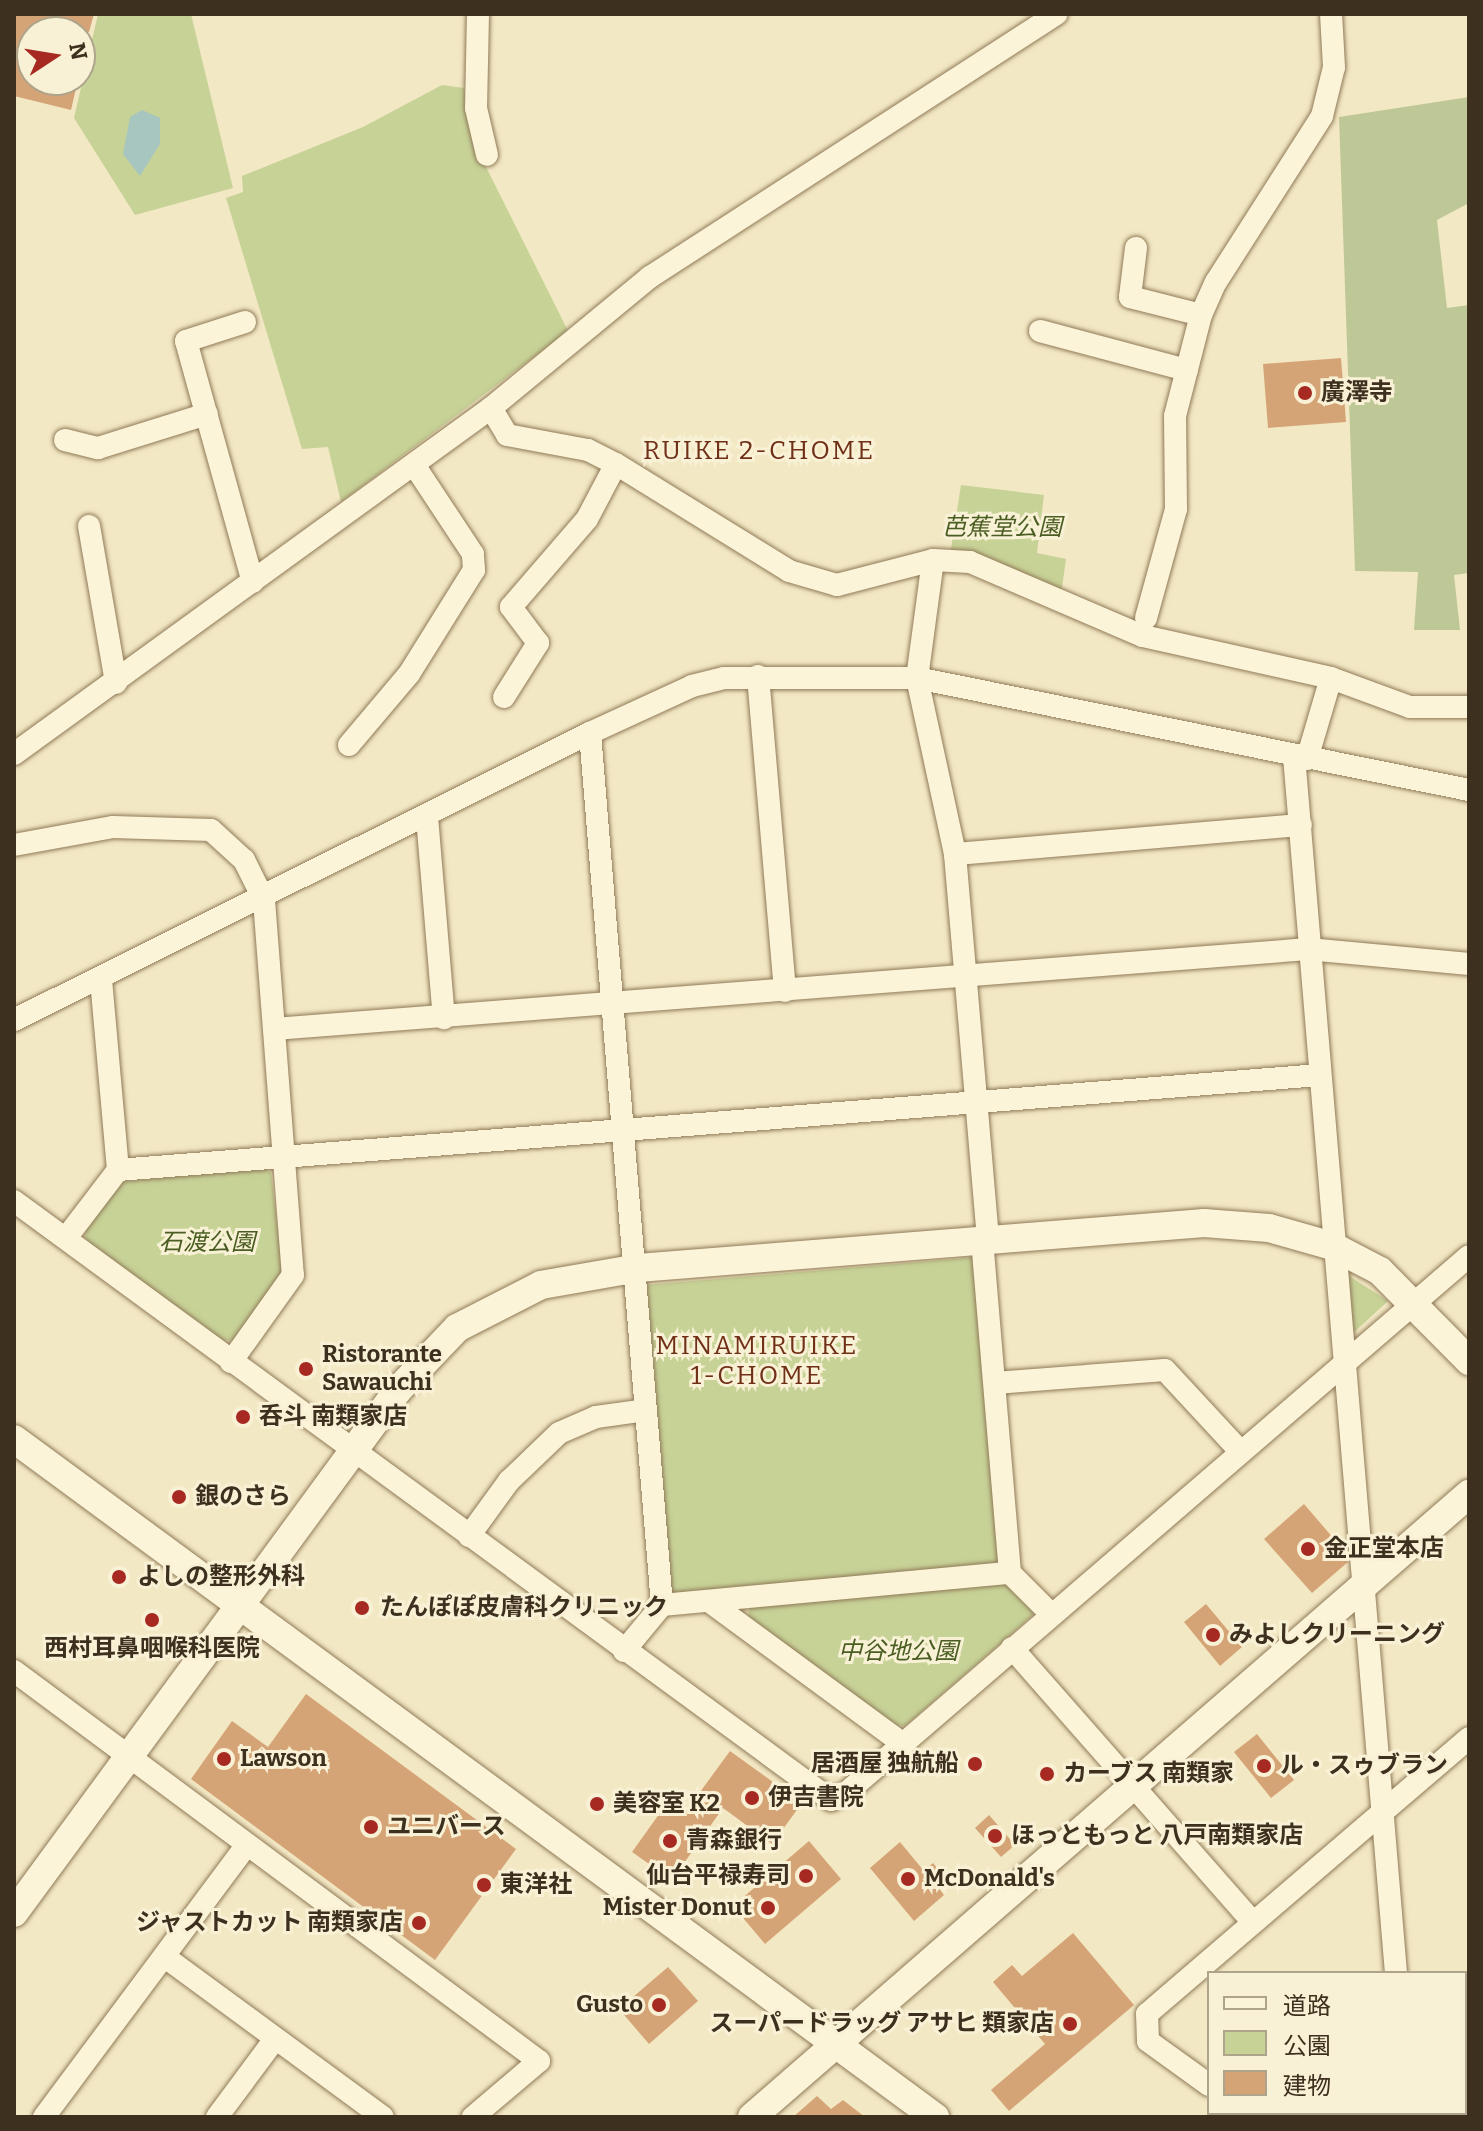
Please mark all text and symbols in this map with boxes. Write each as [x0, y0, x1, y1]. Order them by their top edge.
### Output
north arrow [16, 16, 96, 96]
text: N [63, 40, 93, 62]
place label: 廣澤寺 [1321, 379, 1393, 407]
marker: 廣澤寺 [1296, 384, 1314, 402]
district label: RUIKE 2-CHOME [643, 435, 875, 467]
park label: 芭蕉堂公園 [942, 514, 1062, 542]
park label: 石渡公園 [159, 1229, 255, 1257]
district label: MINAMIRUIKE 1-CHOME [656, 1330, 858, 1392]
place label: Ristorante Sawauchi [322, 1341, 442, 1397]
marker: Ristorante Sawauchi [297, 1360, 315, 1378]
place label: 呑斗 南類家店 [259, 1403, 407, 1431]
marker: 呑斗 南類家店 [234, 1408, 252, 1426]
place label: 銀のさら [195, 1483, 291, 1511]
marker: 銀のさら [170, 1488, 188, 1506]
place label: 金正堂本店 [1324, 1535, 1444, 1563]
marker: 金正堂本店 [1299, 1540, 1317, 1558]
place label: よしの整形外科 [137, 1563, 305, 1591]
marker: よしの整形外科 [108, 1566, 130, 1588]
place label: たんぽぽ皮膚科クリニック [380, 1594, 668, 1622]
marker: たんぽぽ皮膚科クリニック [351, 1597, 373, 1619]
marker: 西村耳鼻咽喉科医院 [141, 1609, 163, 1631]
place label: みよしクリーニング [1229, 1621, 1445, 1649]
marker: みよしクリーニング [1204, 1626, 1222, 1644]
place label: 西村耳鼻咽喉科医院 [44, 1635, 260, 1663]
park label: 中谷地公園 [838, 1638, 958, 1666]
place label: Lawson [240, 1745, 327, 1773]
marker: Lawson [215, 1750, 233, 1768]
place label: 居酒屋 独航船 [811, 1750, 959, 1778]
place label: ル・スゥブラン [1280, 1752, 1448, 1780]
marker: 居酒屋 独航船 [966, 1755, 984, 1773]
marker: ル・スゥブラン [1255, 1757, 1273, 1775]
place label: カーブス 南類家 [1063, 1760, 1235, 1788]
marker: カーブス 南類家 [1038, 1765, 1056, 1783]
place label: 伊吉書院 [768, 1784, 864, 1812]
marker: 伊吉書院 [743, 1789, 761, 1807]
place label: 美容室 K2 [613, 1790, 720, 1818]
marker: 美容室 K2 [588, 1795, 606, 1813]
place label: ユニバース [387, 1813, 507, 1841]
marker: ユニバース [362, 1818, 380, 1836]
place label: ほっともっと 八戸南類家店 [1011, 1822, 1303, 1850]
place label: 青森銀行 [686, 1827, 782, 1855]
marker: ほっともっと 八戸南類家店 [986, 1827, 1004, 1845]
marker: 青森銀行 [661, 1832, 679, 1850]
place label: 仙台平禄寿司 [646, 1862, 790, 1890]
place label: McDonald's [924, 1865, 1055, 1893]
marker: 仙台平禄寿司 [797, 1867, 815, 1885]
marker: McDonald's [899, 1870, 917, 1888]
place label: 東洋社 [500, 1871, 572, 1899]
marker: 東洋社 [475, 1876, 493, 1894]
place label: Mister Donut [603, 1894, 752, 1922]
marker: Mister Donut [759, 1899, 777, 1917]
place label: ジャストカット 南類家店 [135, 1909, 403, 1937]
marker: ジャストカット 南類家店 [410, 1914, 428, 1932]
legend [1207, 1971, 1467, 2115]
place label: Gusto [576, 1991, 643, 2019]
text: 道路 [1283, 1992, 1331, 2020]
marker: Gusto [650, 1996, 668, 2014]
place label: スーパードラッグ アサヒ 類家店 [709, 2010, 1054, 2038]
marker: スーパードラッグ アサヒ 類家店 [1061, 2015, 1079, 2033]
text: 公園 [1283, 2032, 1331, 2060]
text: 建物 [1283, 2072, 1331, 2100]

